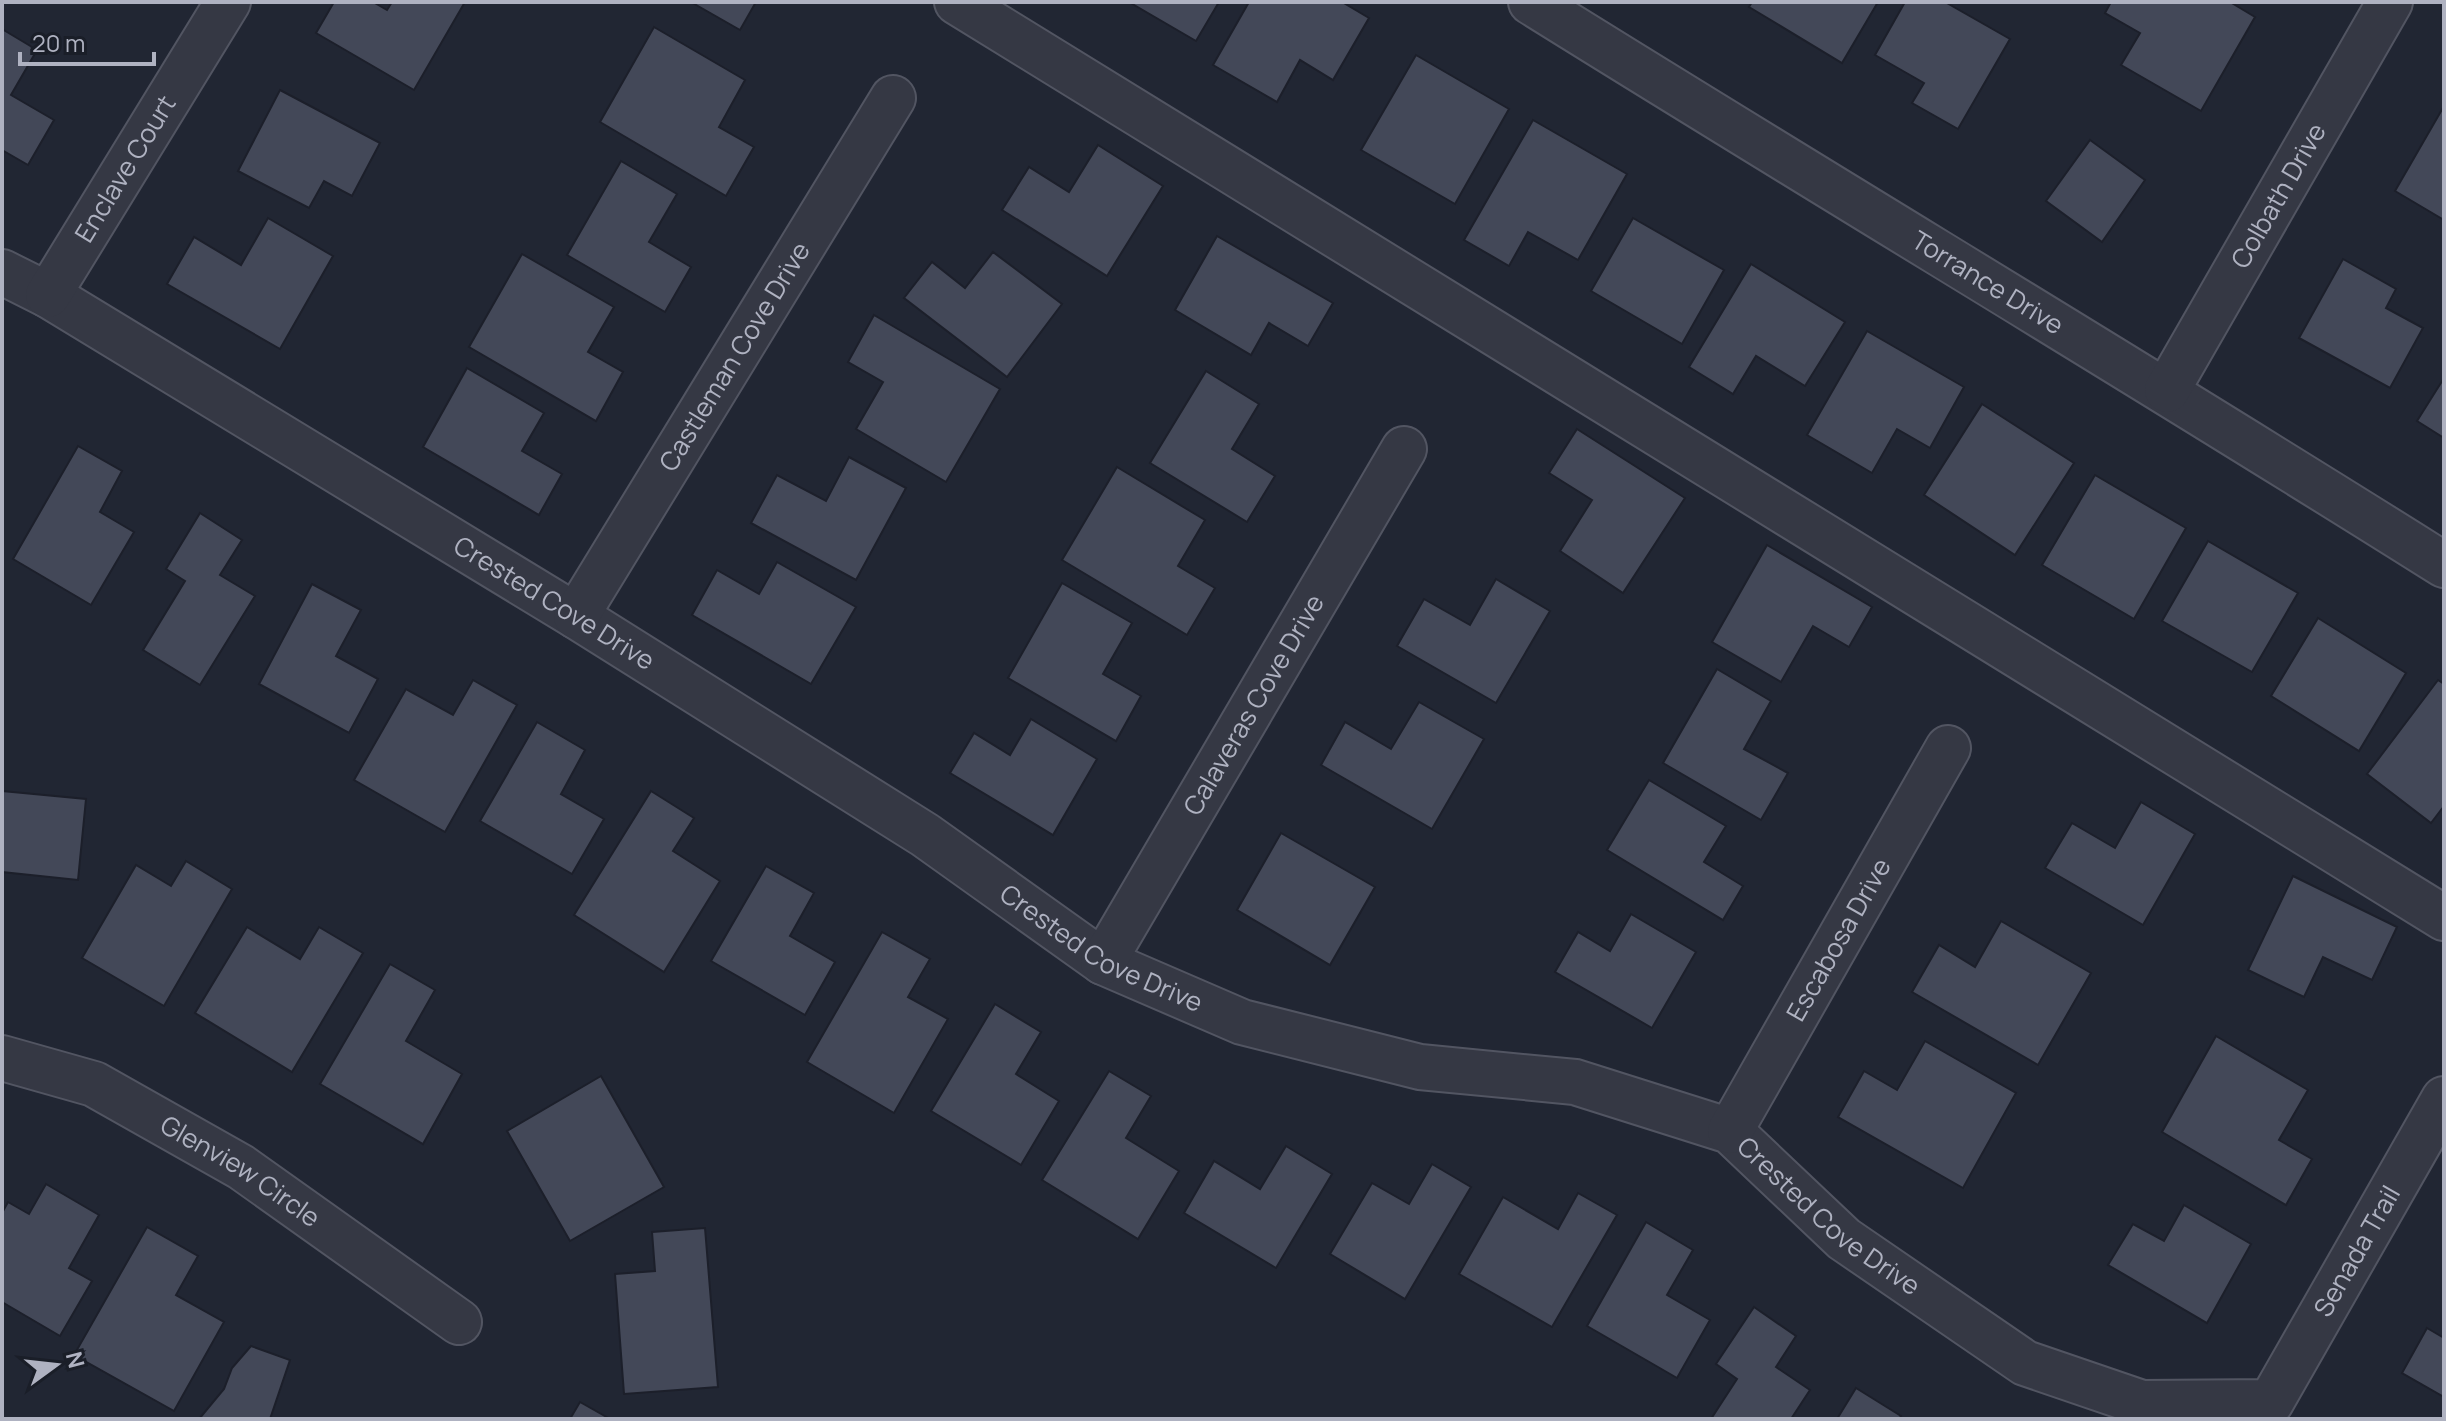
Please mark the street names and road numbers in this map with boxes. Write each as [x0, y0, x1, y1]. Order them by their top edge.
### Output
street label: Enclave Court [66, 88, 184, 249]
street label: Colbath Drive [2222, 116, 2334, 274]
street label: Torrance Drive [1905, 222, 2071, 342]
street label: Castleman Cove Drive [650, 235, 818, 478]
street label: Crested Cove Drive [447, 527, 662, 678]
street label: Calaveras Cove Drive [1174, 587, 1332, 822]
street label: Escabosa Drive [1777, 851, 1899, 1027]
street label: Crested Cove Drive [993, 875, 1209, 1020]
street label: Glenview Circle [154, 1106, 328, 1235]
street label: Crested Cove Drive [1730, 1128, 1928, 1303]
street label: Senada Trail [2305, 1179, 2408, 1323]

